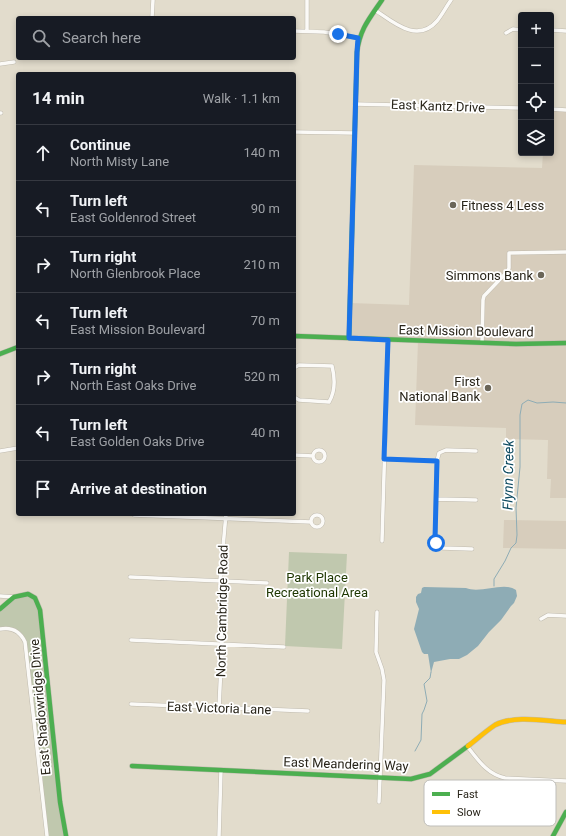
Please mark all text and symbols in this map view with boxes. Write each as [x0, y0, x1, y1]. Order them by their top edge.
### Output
map controls [518, 12, 554, 156]
button: + [518, 12, 554, 48]
search box [16, 16, 296, 60]
route end [329, 25, 347, 43]
icon: search [30, 27, 52, 49]
text: Search here [62, 29, 141, 47]
button: − [518, 48, 554, 84]
button: locate [518, 84, 554, 120]
text: 14 min [32, 88, 85, 108]
text: Walk · 1.1 km [203, 91, 280, 106]
street label: East Kantz Drive [391, 97, 485, 115]
button: layers [518, 120, 554, 156]
text: Continue [70, 136, 131, 154]
icon: ahead [32, 142, 54, 164]
text: 140 m [243, 145, 280, 160]
text: North Misty Lane [70, 154, 169, 169]
text: Turn left [70, 192, 127, 210]
icon: left [32, 198, 54, 220]
place label: Fitness 4 Less [461, 198, 544, 213]
marker: Fitness 4 Less [448, 200, 458, 210]
text: 90 m [251, 201, 280, 216]
text: East Goldenrod Street [70, 210, 196, 225]
text: Turn right [70, 248, 136, 266]
icon: right [32, 254, 54, 276]
text: 210 m [243, 257, 280, 272]
text: North Glenbrook Place [70, 266, 201, 281]
place label: Simmons Bank [446, 268, 533, 283]
marker: Simmons Bank [536, 270, 546, 280]
text: Turn left [70, 304, 127, 322]
icon: left [32, 310, 54, 332]
text: 70 m [251, 313, 280, 328]
text: East Mission Boulevard [70, 322, 205, 337]
street label: East Mission Boulevard [398, 322, 534, 340]
text: Turn right [70, 360, 136, 378]
icon: right [32, 366, 54, 388]
text: 520 m [243, 369, 280, 384]
place label: First National Bank [399, 374, 480, 404]
text: North East Oaks Drive [70, 378, 196, 393]
marker: First National Bank [483, 383, 493, 393]
text: Turn left [70, 416, 127, 434]
icon: left [32, 422, 54, 444]
text: 40 m [251, 425, 280, 440]
text: East Golden Oaks Drive [70, 434, 204, 449]
water label: Flynn Creek [499, 439, 517, 510]
icon: arrive [32, 478, 54, 500]
text: Arrive at destination [70, 480, 207, 498]
route start [427, 534, 445, 552]
street label: North Cambridge Road [213, 545, 231, 677]
park label: Park Place Recreational Area [266, 570, 368, 600]
street label: East Shadowridge Drive [27, 638, 53, 776]
street label: East Victoria Lane [167, 699, 272, 717]
street label: East Meandering Way [283, 754, 409, 774]
legend [424, 780, 556, 826]
text: Fast [457, 788, 479, 801]
text: Slow [457, 806, 481, 819]

